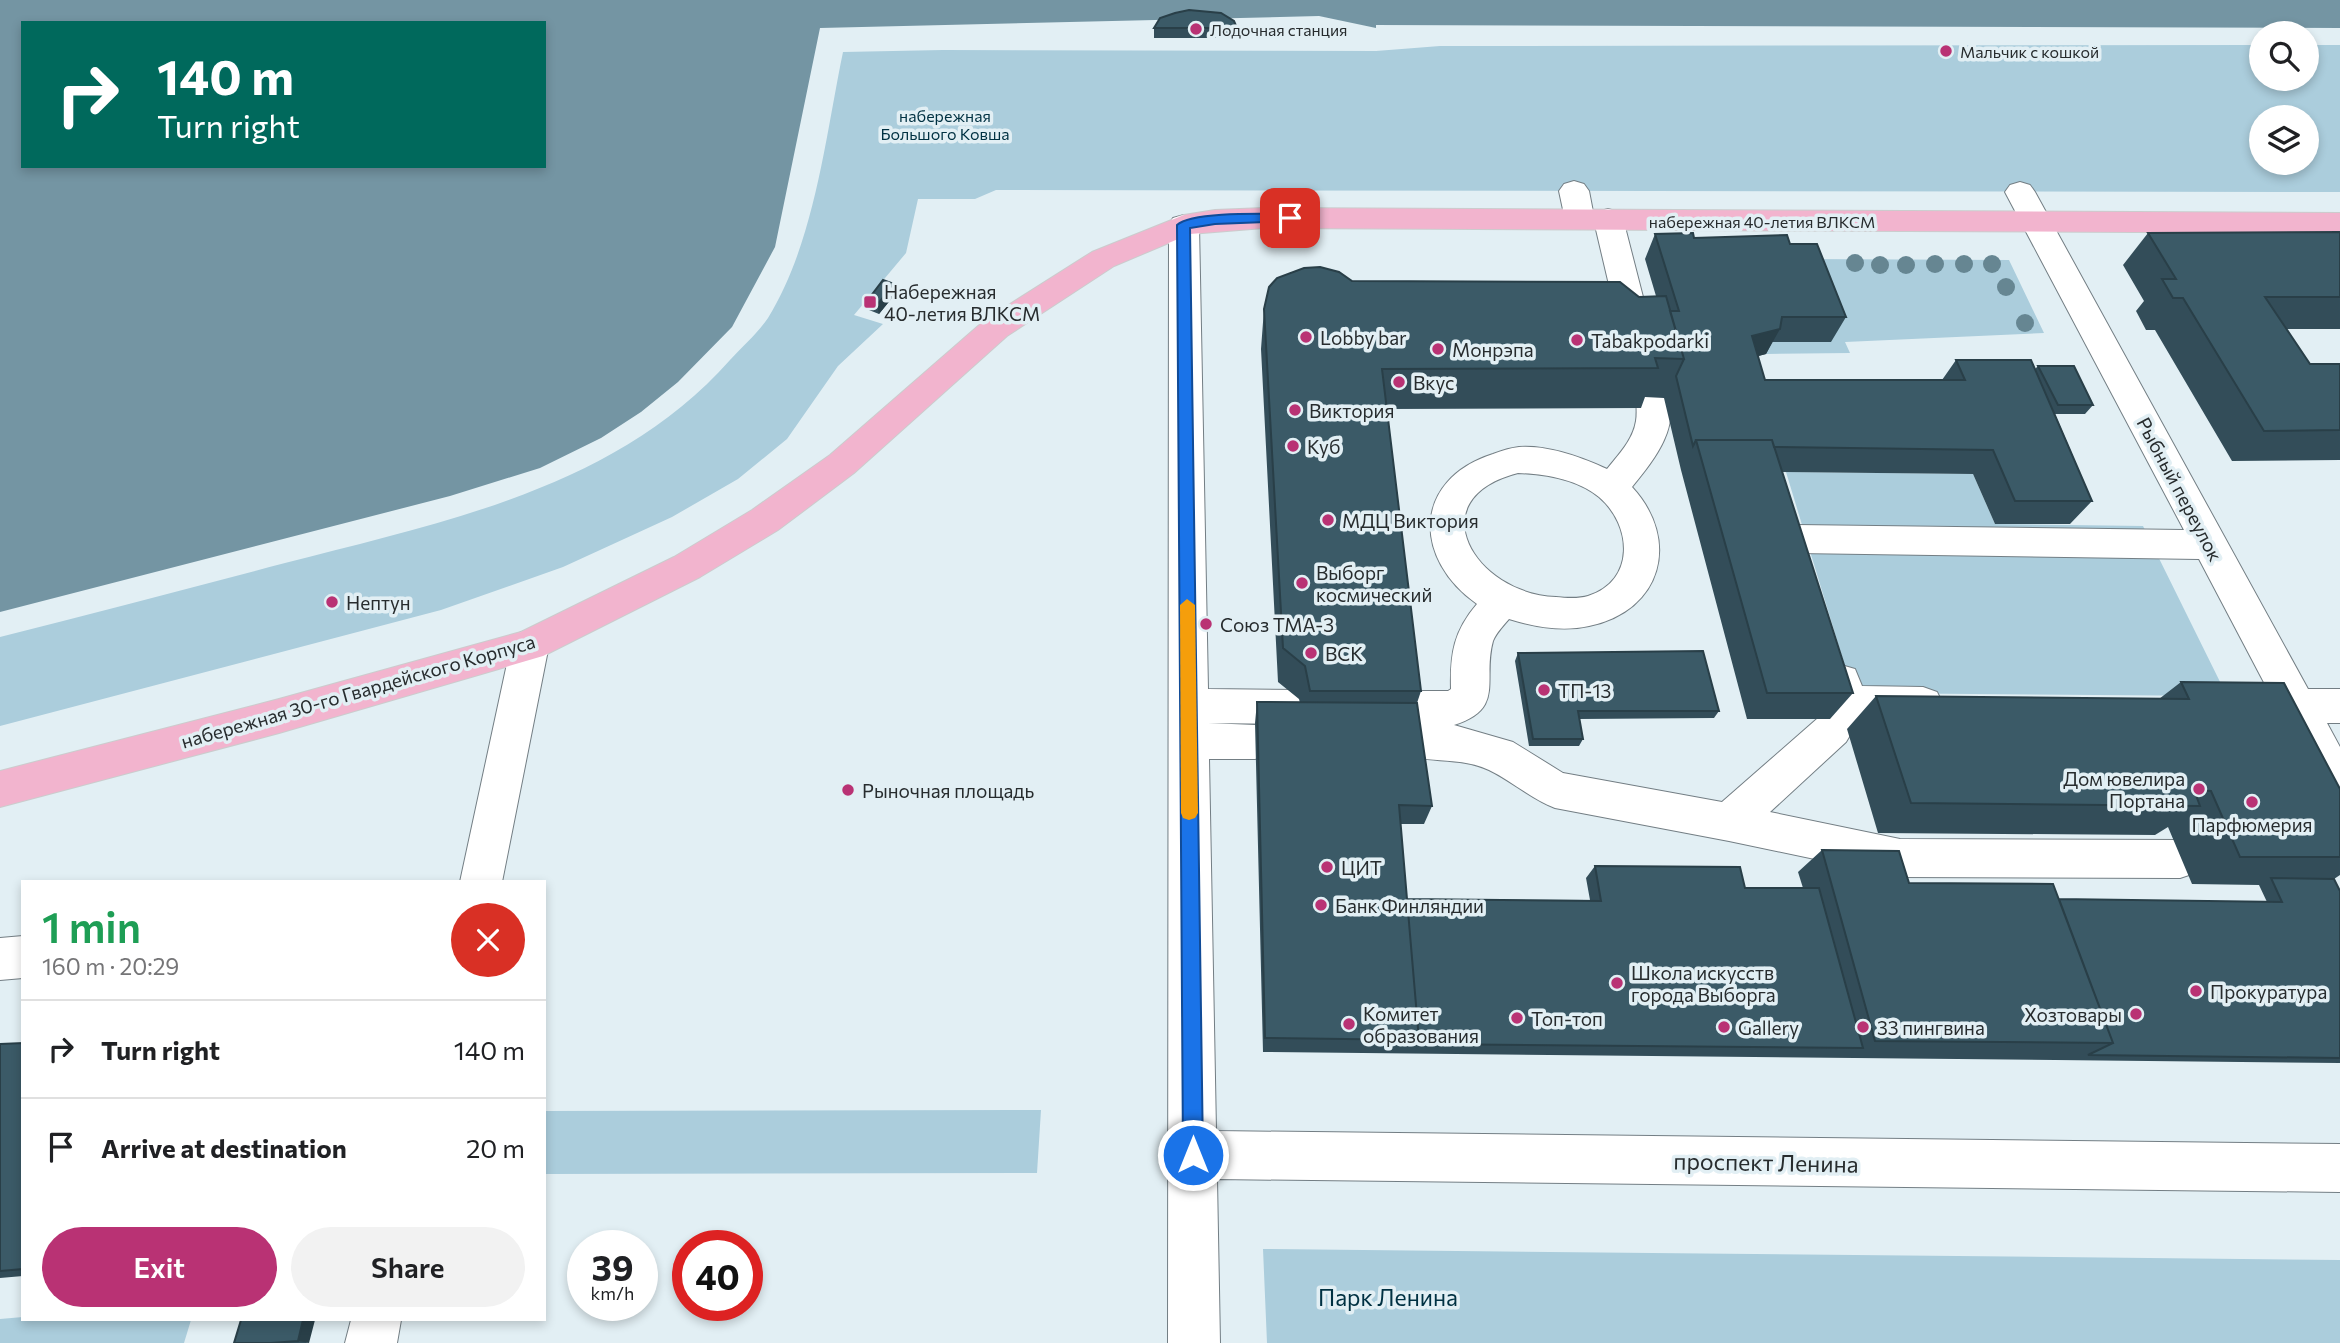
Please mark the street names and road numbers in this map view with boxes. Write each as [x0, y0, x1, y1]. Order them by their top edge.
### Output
street label: набережная 40-летия ВЛКСМ [1649, 212, 1875, 231]
street label: Рыбный переулок [2132, 413, 2228, 565]
street label: набережная 30-го Гвардейского Корпуса [178, 629, 538, 753]
street label: проспект Ленина [1673, 1146, 1859, 1178]

